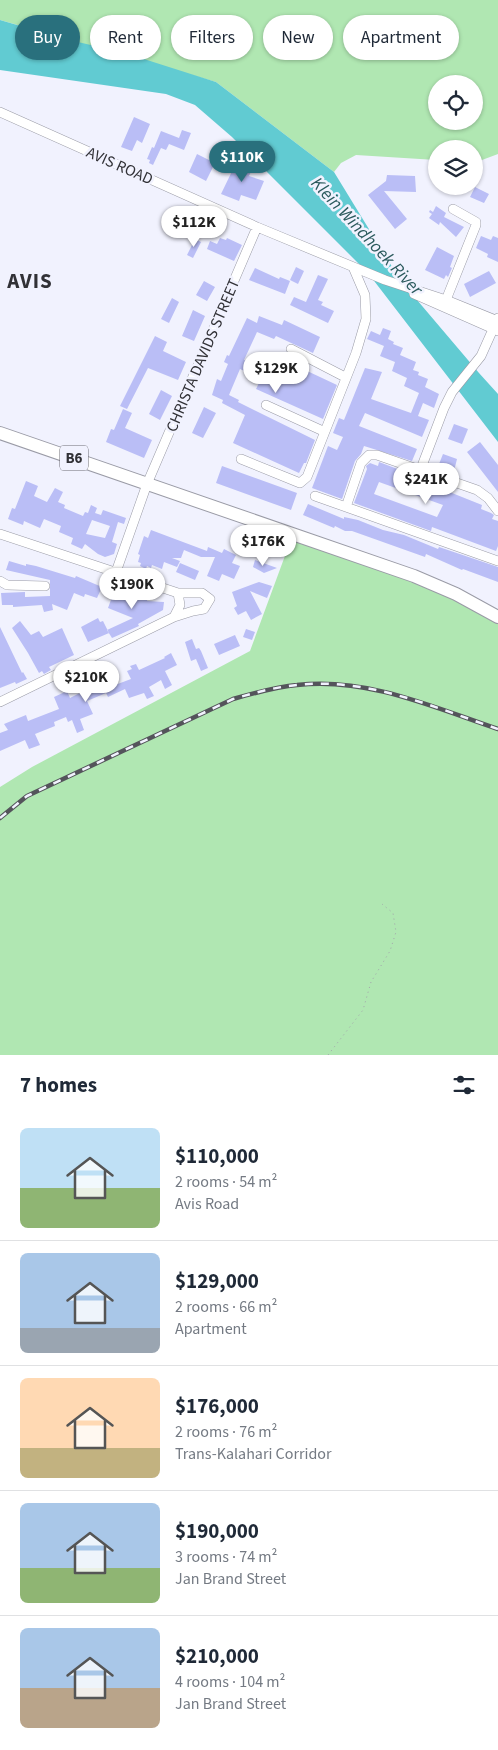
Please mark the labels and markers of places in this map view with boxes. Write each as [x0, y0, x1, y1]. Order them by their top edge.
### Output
pin: $110K [207, 140, 277, 183]
pin: $112K [159, 206, 229, 248]
pin: $129K [241, 352, 311, 394]
pin: $241K [391, 462, 461, 505]
pin: $176K [228, 524, 298, 567]
pin: $190K [97, 568, 167, 610]
pin: $210K [51, 660, 121, 703]

